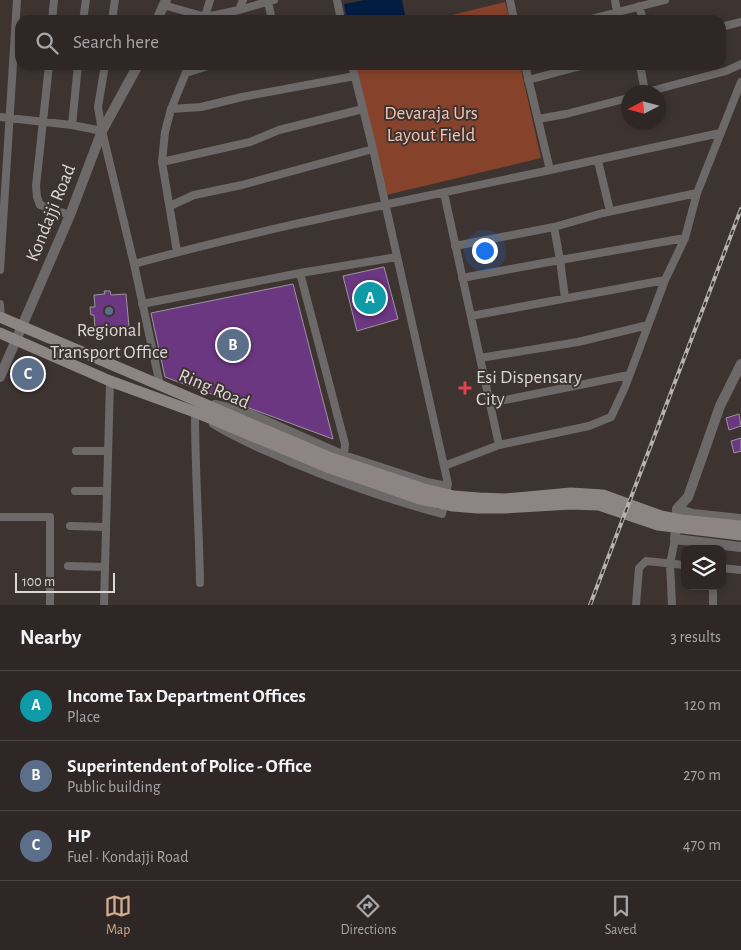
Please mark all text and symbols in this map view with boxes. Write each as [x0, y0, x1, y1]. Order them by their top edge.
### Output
search box [15, 15, 726, 70]
icon: search [33, 29, 61, 57]
text: Search here [73, 33, 159, 52]
north arrow [621, 85, 666, 130]
park label: Devaraja Urs Layout Field [384, 104, 478, 145]
street label: Kondajji Road [23, 161, 79, 264]
your location [472, 238, 498, 264]
pin: A [354, 279, 386, 317]
marker: Regional Transport Office [103, 305, 115, 317]
place label: Regional Transport Office [50, 321, 168, 362]
pin: B [217, 326, 249, 364]
pin: C [12, 355, 44, 393]
street label: Ring Road [176, 366, 252, 412]
place label: Esi Dispensary City [476, 368, 582, 409]
marker: Esi Dispensary City [458, 381, 472, 395]
map controls [681, 545, 726, 590]
button: layers [681, 545, 726, 590]
scale bar [15, 570, 115, 593]
text: 100 m [22, 575, 55, 589]
text: Nearby [20, 627, 81, 648]
text: 3 results [670, 629, 721, 645]
text: Income Tax Department Offices [67, 687, 306, 706]
text: A [31, 697, 41, 713]
text: 120 m [684, 697, 721, 713]
text: Place [67, 709, 100, 725]
text: Superintendent of Police - Office [67, 757, 312, 776]
text: B [31, 767, 41, 783]
text: 270 m [683, 767, 721, 783]
text: Public building [67, 779, 161, 795]
text: HP [67, 827, 91, 846]
text: C [32, 837, 40, 853]
text: 470 m [683, 837, 721, 853]
text: Fuel · Kondajji Road [67, 849, 188, 865]
tab: Map [104, 892, 132, 939]
tab: Directions [341, 892, 396, 939]
tab: Saved [605, 892, 637, 939]

